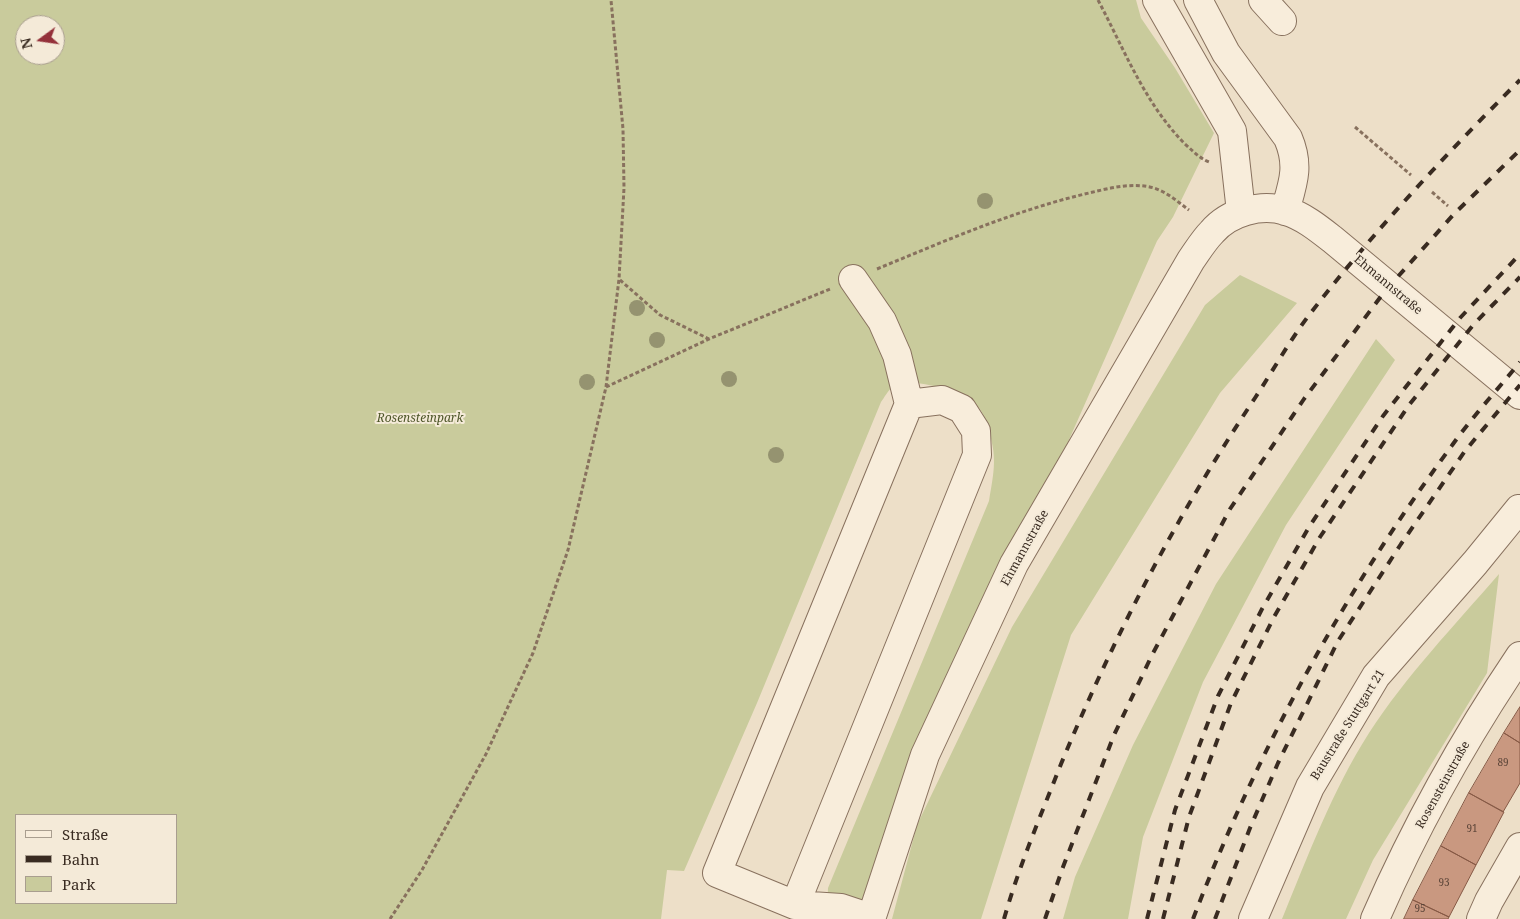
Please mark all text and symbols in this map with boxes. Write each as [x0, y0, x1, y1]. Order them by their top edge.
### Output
north arrow [15, 15, 65, 65]
text: N [15, 36, 36, 51]
street label: Ehmannstraße [1351, 252, 1425, 318]
park label: Rosensteinpark [377, 412, 463, 426]
street label: Ehmannstraße [998, 507, 1052, 589]
street label: Baustraße Stuttgart 21 [1308, 667, 1388, 783]
street label: Rosensteinstraße [1413, 739, 1473, 831]
house number: 89 [1497, 757, 1509, 769]
legend [15, 814, 178, 904]
house number: 91 [1466, 823, 1478, 835]
text: Straße [62, 824, 108, 844]
text: Bahn [62, 849, 99, 869]
text: Park [62, 874, 95, 894]
house number: 93 [1438, 877, 1450, 889]
house number: 95 [1414, 903, 1426, 915]

